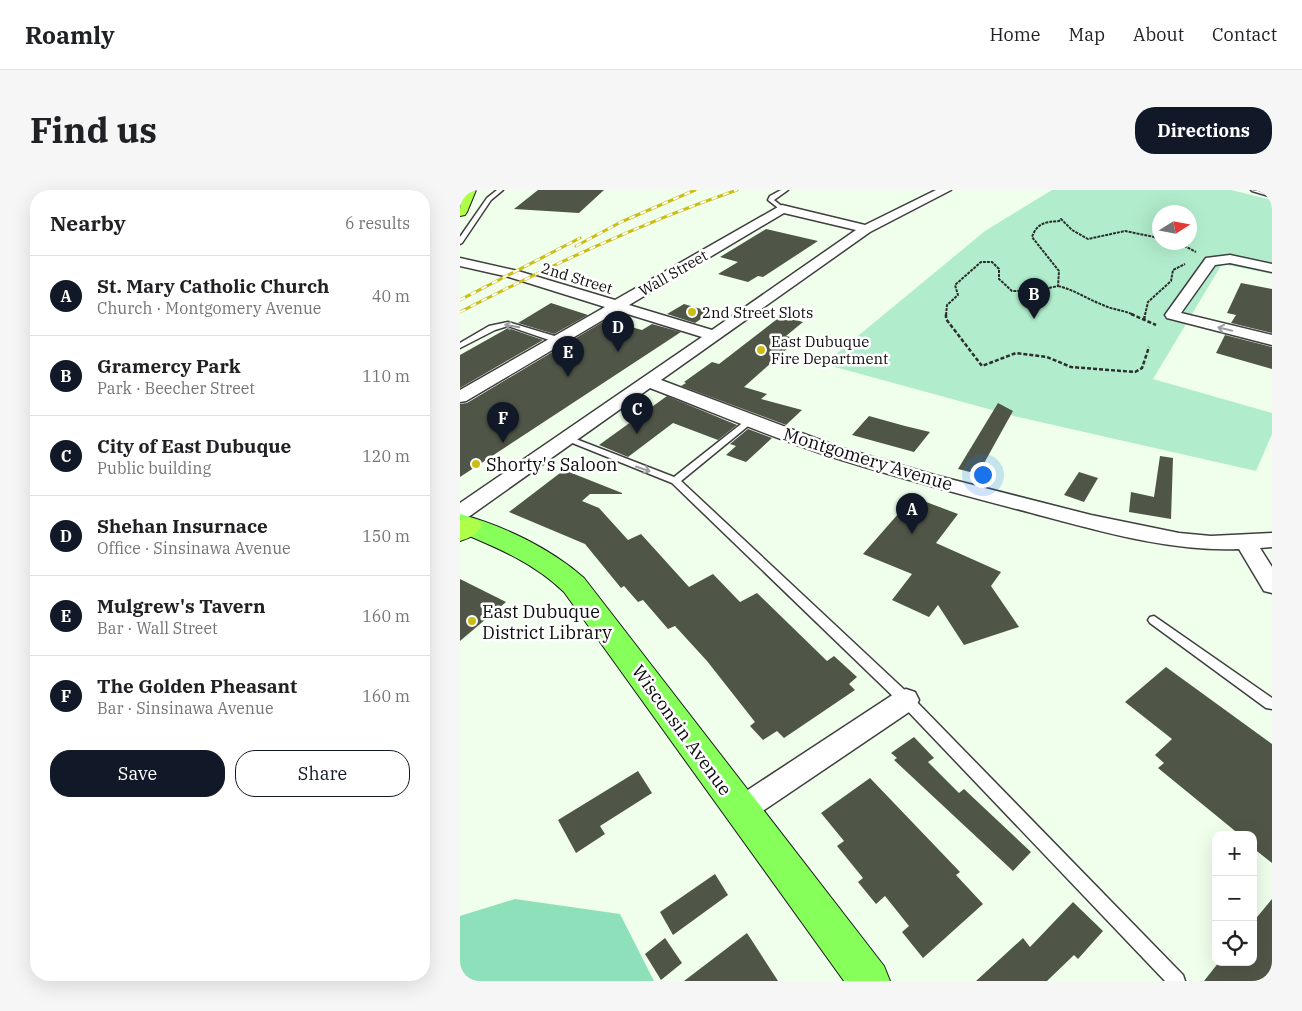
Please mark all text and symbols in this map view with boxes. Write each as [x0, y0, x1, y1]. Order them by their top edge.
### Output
text: Roamly [25, 19, 115, 51]
text: Home [989, 23, 1041, 46]
text: Map [1069, 23, 1105, 46]
text: About [1133, 23, 1184, 46]
text: Contact [1212, 23, 1277, 46]
text: Find us [30, 107, 157, 153]
button: Directions [1135, 107, 1272, 154]
north arrow [1152, 205, 1197, 250]
text: Nearby [50, 209, 126, 237]
text: 6 results [345, 213, 410, 233]
street label: Wall Street [635, 246, 711, 300]
street label: 2nd Street [539, 258, 615, 298]
text: St. Mary Catholic Church [97, 274, 330, 298]
pin: B [1018, 278, 1050, 319]
text: A [60, 286, 72, 306]
text: 40 m [372, 286, 410, 306]
text: Church · Montgomery Avenue [97, 298, 321, 318]
place label: 2nd Street Slots [702, 303, 813, 322]
marker: 2nd Street Slots [686, 306, 698, 318]
pin: D [602, 311, 634, 352]
one-way arrow [504, 321, 520, 331]
one-way arrow [1217, 324, 1233, 333]
place label: East Dubuque Fire Department [771, 332, 888, 368]
pin: E [552, 336, 584, 377]
marker: East Dubuque Fire Department [755, 344, 767, 356]
text: Gramercy Park [97, 354, 241, 378]
text: B [60, 366, 72, 386]
text: 110 m [362, 366, 410, 386]
text: Park · Beecher Street [97, 378, 255, 398]
pin: C [621, 393, 653, 434]
pin: F [487, 402, 519, 443]
street label: Montgomery Avenue [781, 422, 955, 496]
text: City of East Dubuque [97, 434, 291, 458]
text: C [61, 446, 71, 466]
text: 120 m [362, 446, 410, 466]
place label: Shorty's Saloon [486, 453, 618, 476]
text: Public building [97, 458, 211, 478]
marker: Shorty's Saloon [470, 458, 482, 470]
your location [970, 462, 996, 488]
one-way arrow [635, 464, 651, 474]
pin: A [896, 493, 928, 534]
text: Shehan Insurnace [97, 514, 268, 538]
text: D [60, 526, 72, 546]
text: 150 m [362, 526, 410, 546]
text: Office · Sinsinawa Avenue [97, 538, 291, 558]
text: Mulgrew's Tavern [97, 594, 266, 618]
place label: East Dubuque District Library [482, 600, 612, 644]
text: E [61, 606, 71, 626]
text: 160 m [362, 606, 410, 626]
marker: East Dubuque District Library [466, 615, 478, 627]
text: Bar · Wall Street [97, 618, 218, 638]
street label: Wisconsin Avenue [627, 660, 737, 800]
text: The Golden Pheasant [97, 674, 297, 698]
text: F [61, 686, 71, 706]
text: 160 m [362, 686, 410, 706]
text: Bar · Sinsinawa Avenue [97, 698, 274, 718]
button: Save [50, 750, 225, 797]
button: Share [235, 750, 410, 797]
map controls [1212, 831, 1257, 966]
button: + [1212, 831, 1257, 876]
button: − [1212, 876, 1257, 921]
button: locate [1212, 921, 1257, 966]

